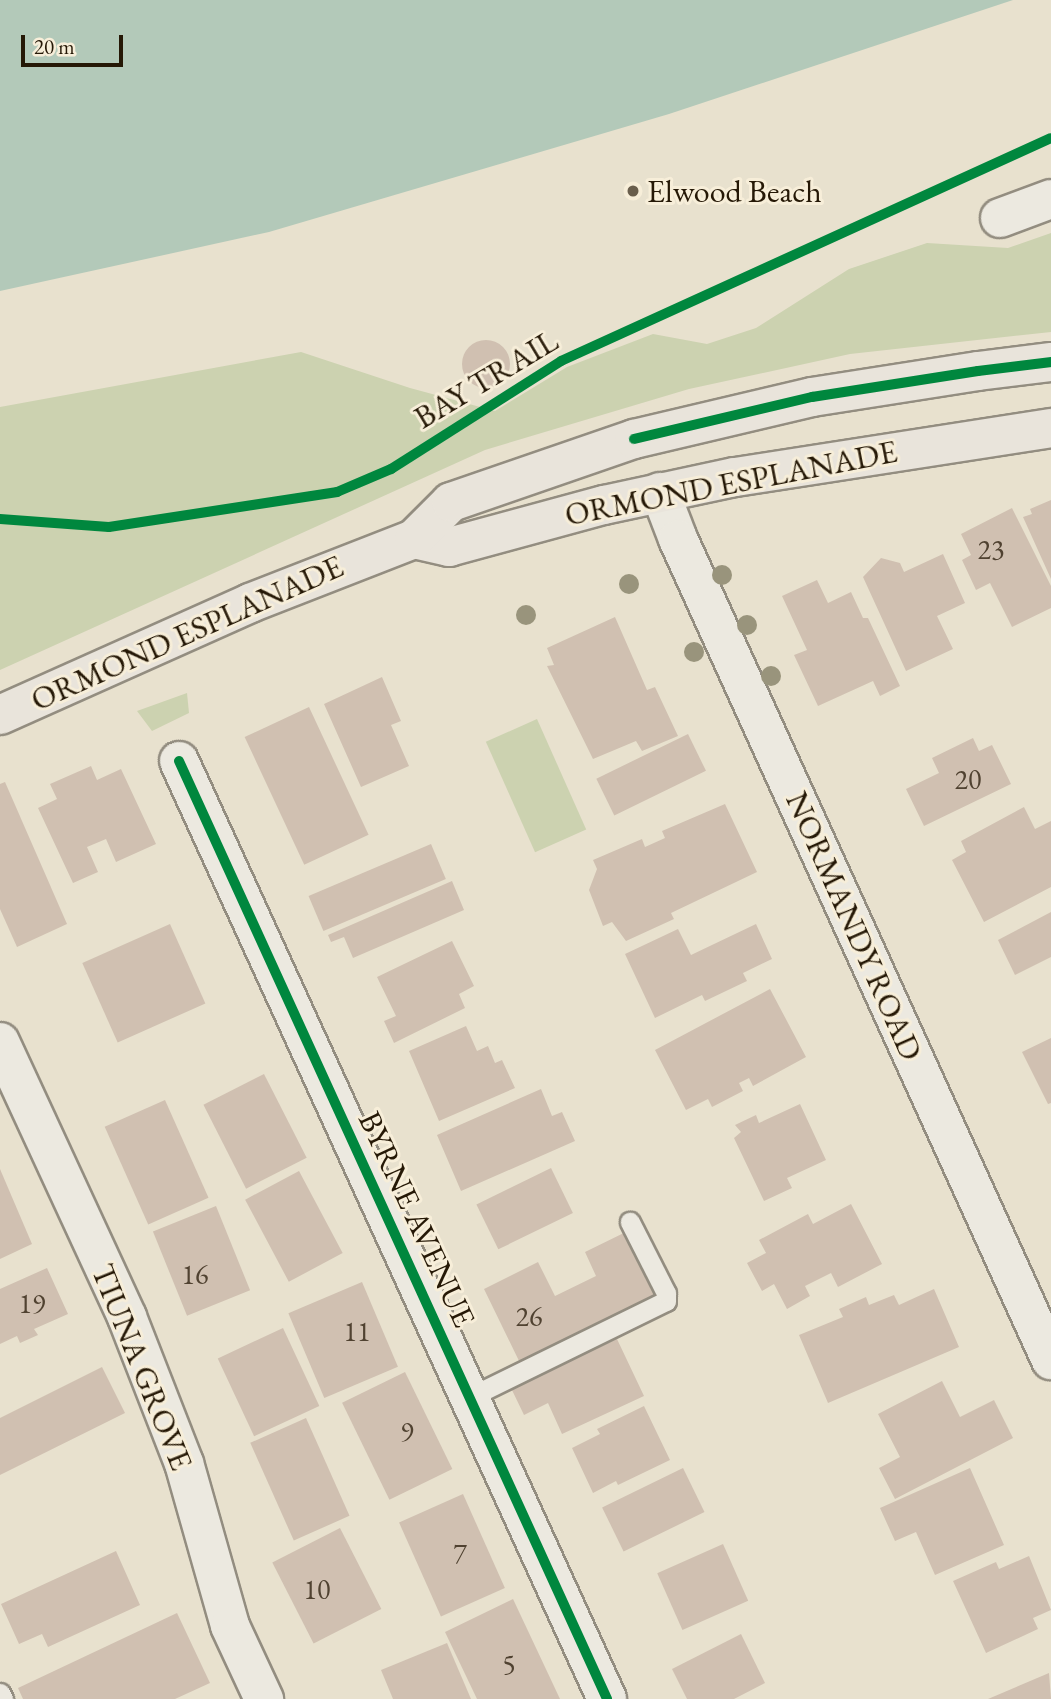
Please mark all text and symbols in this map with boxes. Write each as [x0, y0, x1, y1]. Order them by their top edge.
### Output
scale bar [24, 21, 126, 65]
text: 20 m [34, 33, 75, 60]
place label: Elwood Beach [647, 172, 822, 210]
marker: Elwood Beach [625, 183, 641, 199]
street label: BAY TRAIL [407, 321, 565, 437]
street label: ORMOND ESPLANADE [562, 432, 900, 534]
house number: 23 [978, 532, 1004, 566]
street label: ORMOND ESPLANADE [25, 547, 349, 719]
house number: 20 [955, 762, 981, 796]
street label: NORMANDY ROAD [778, 786, 930, 1066]
street label: BYRNE AVENUE [350, 1105, 484, 1333]
house number: 16 [182, 1257, 208, 1291]
street label: TIUNA GROVE [83, 1258, 201, 1476]
house number: 19 [19, 1286, 45, 1320]
house number: 26 [516, 1299, 542, 1333]
house number: 11 [344, 1314, 370, 1348]
house number: 9 [400, 1414, 414, 1448]
house number: 7 [453, 1536, 467, 1570]
house number: 10 [304, 1572, 330, 1606]
house number: 5 [502, 1647, 516, 1681]

